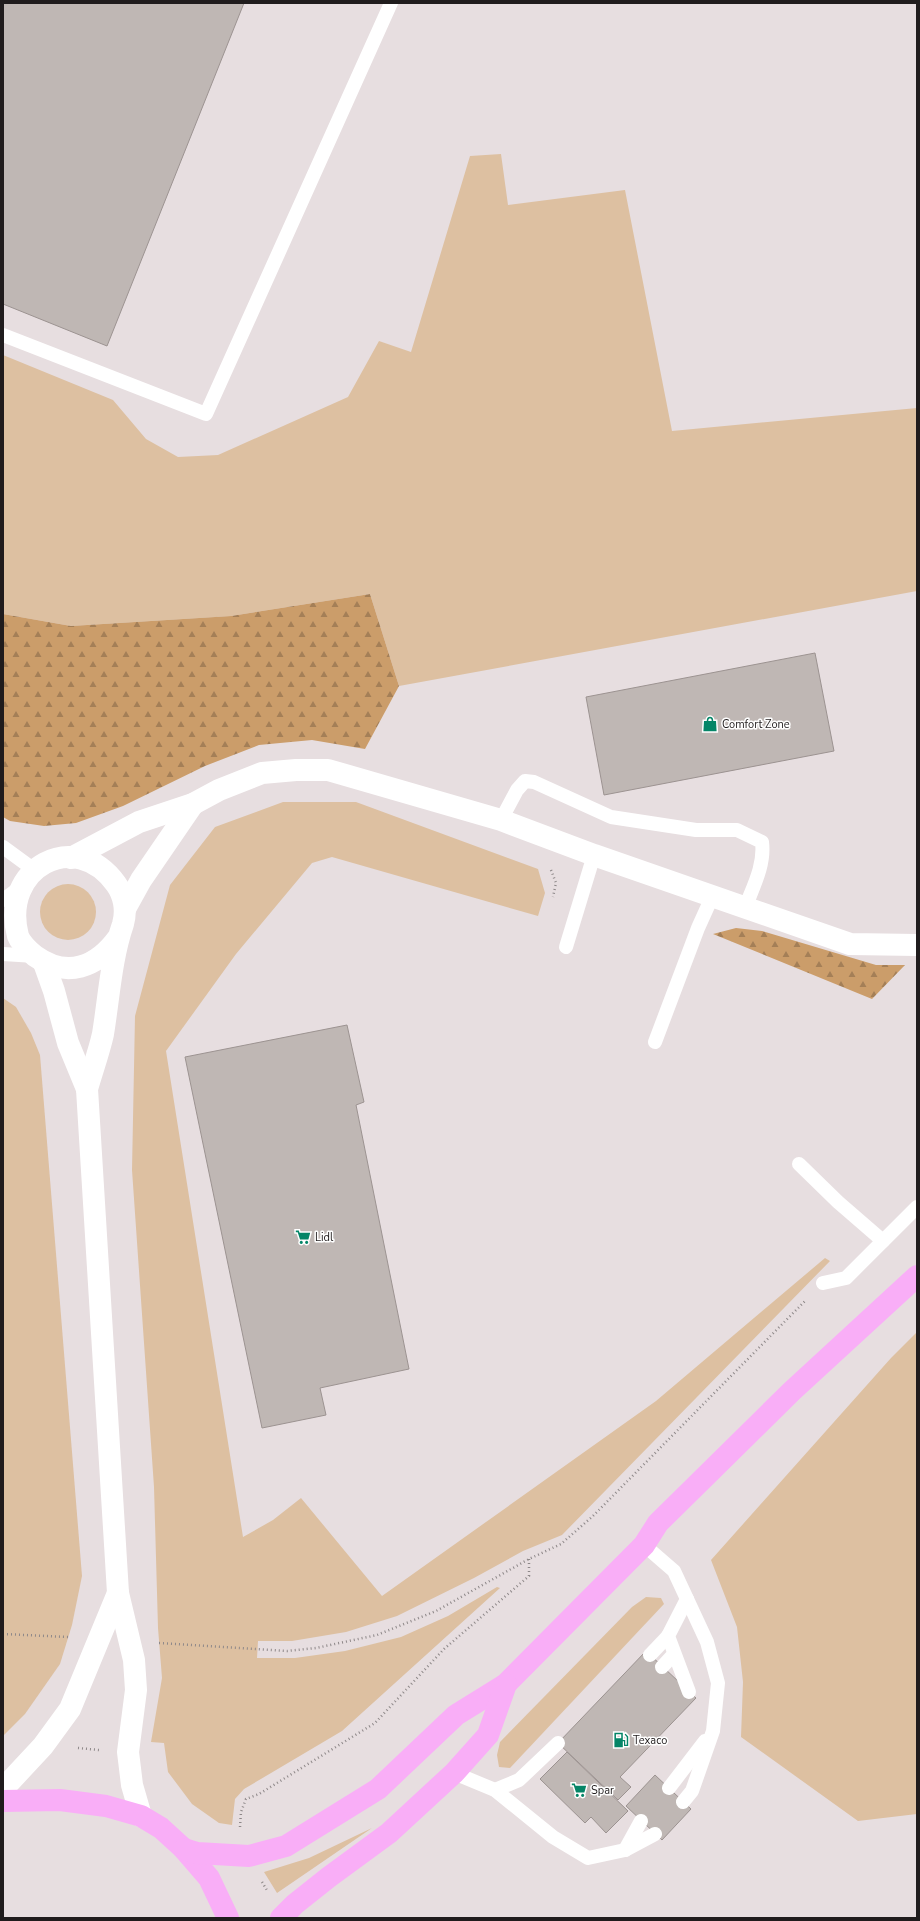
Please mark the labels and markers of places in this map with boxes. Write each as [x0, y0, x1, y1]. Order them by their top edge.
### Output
shop icon: Comfort Zone [701, 715, 719, 733]
place label: Comfort Zone [722, 717, 790, 732]
supermarket icon: Lidl [294, 1228, 312, 1246]
place label: Lidl [315, 1230, 334, 1245]
fuel station icon: Texaco [612, 1731, 630, 1749]
place label: Texaco [633, 1733, 667, 1748]
supermarket icon: Spar [570, 1781, 588, 1799]
place label: Spar [591, 1783, 614, 1798]

